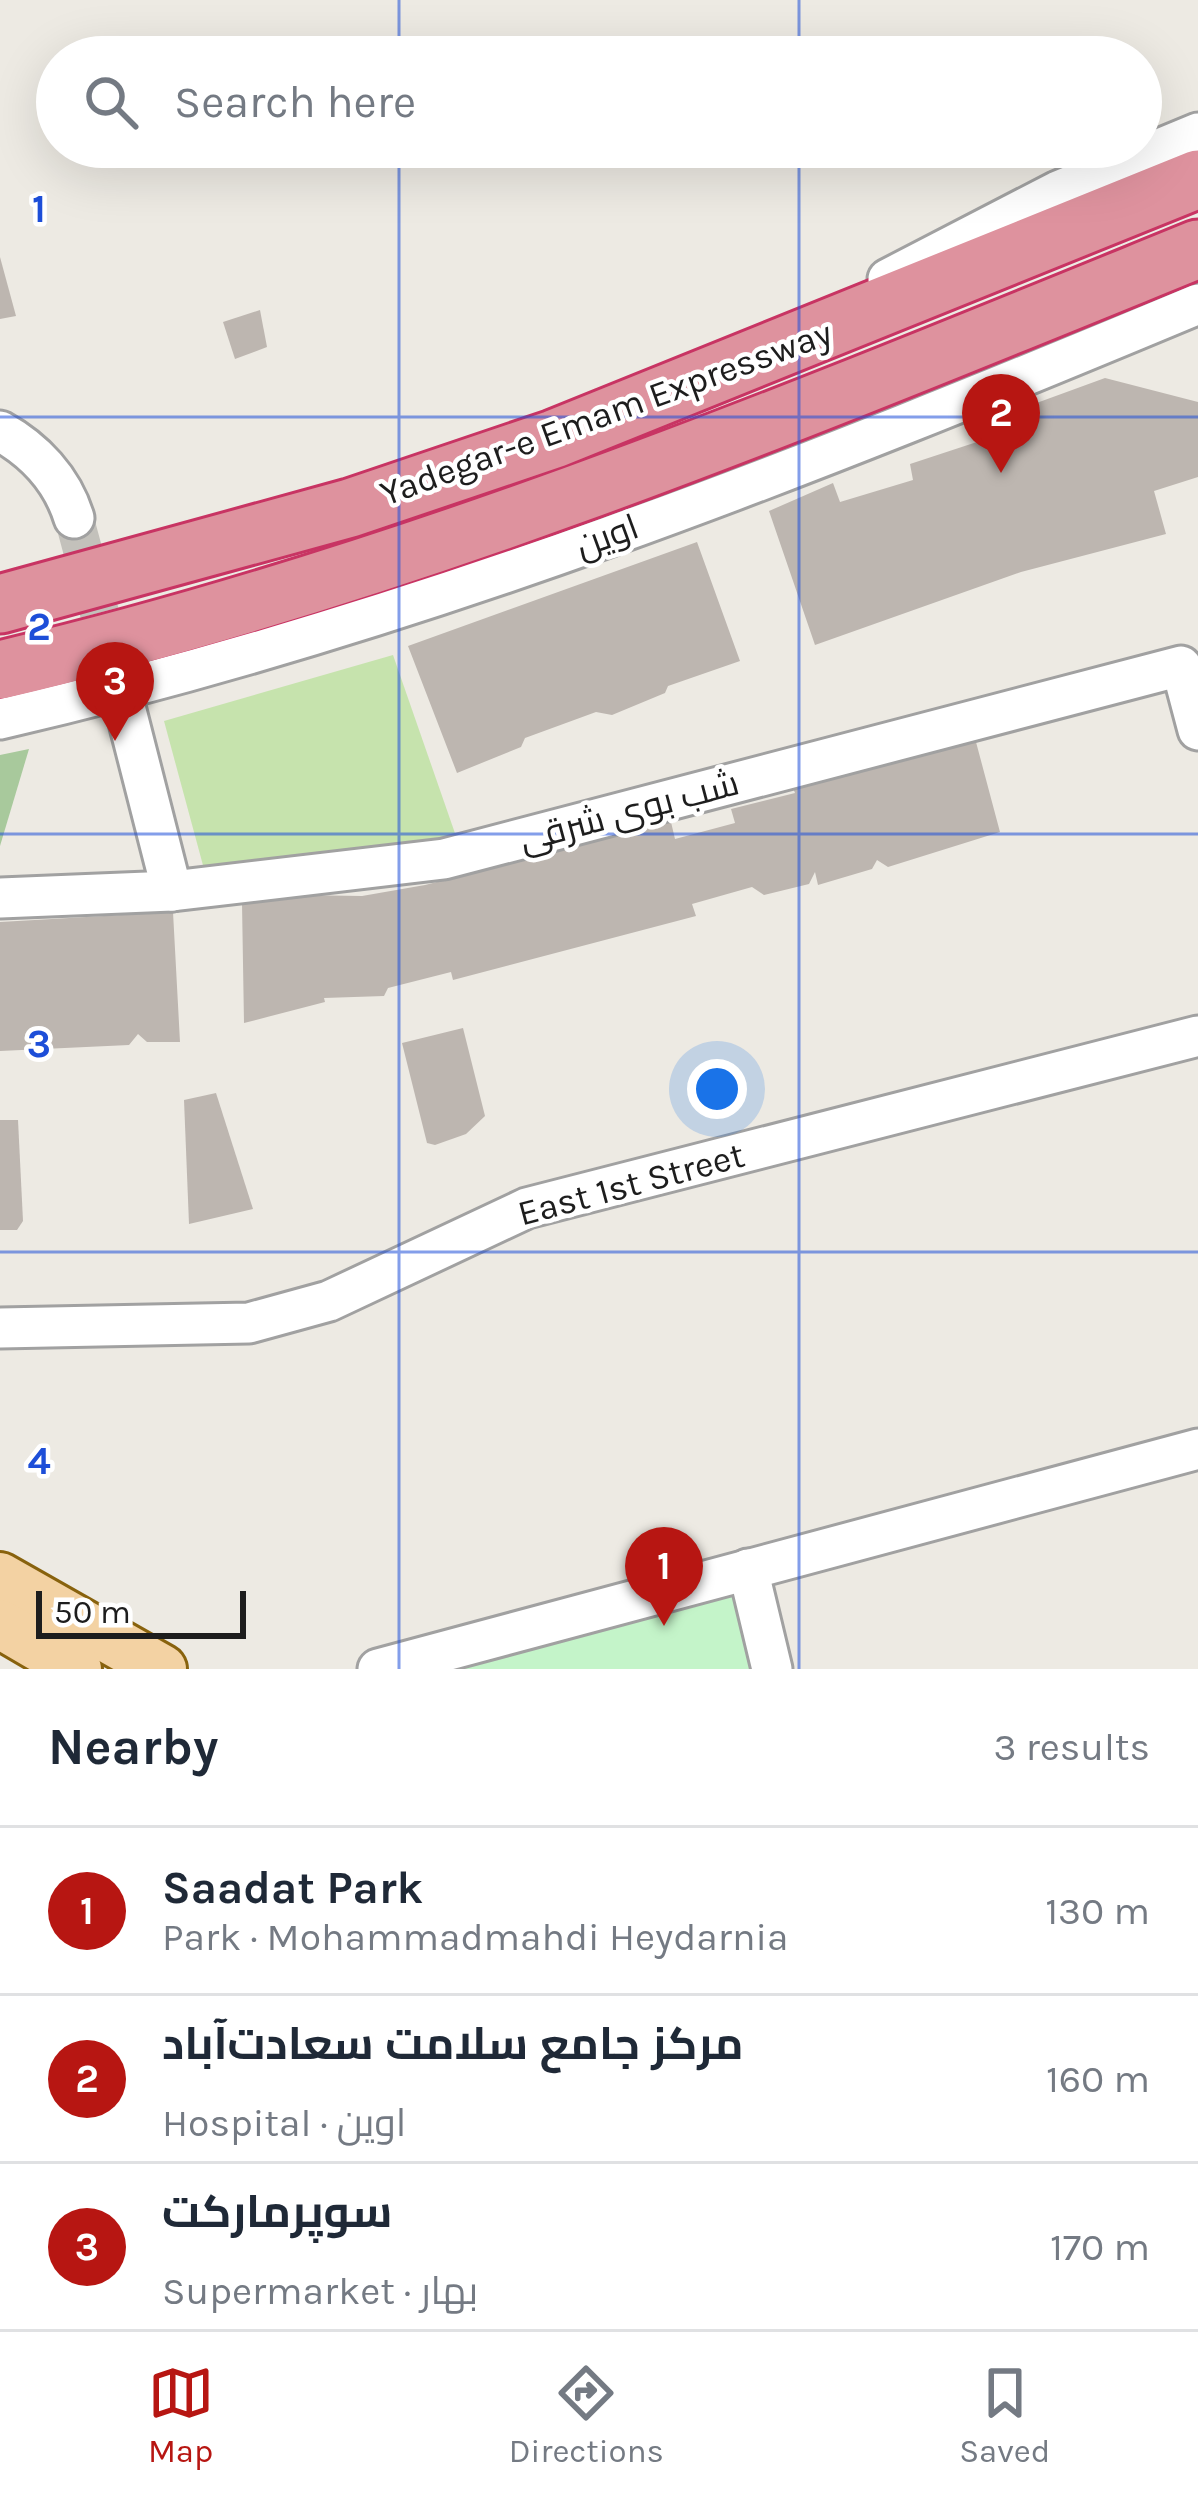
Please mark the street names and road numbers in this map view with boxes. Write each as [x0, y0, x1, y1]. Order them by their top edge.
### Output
street label: Yadegar-e Emam Expressway [374, 312, 838, 514]
street label: اوین [570, 505, 644, 567]
street label: شب بوی شرقی [515, 762, 743, 860]
street label: East 1st Street [513, 1134, 749, 1234]

